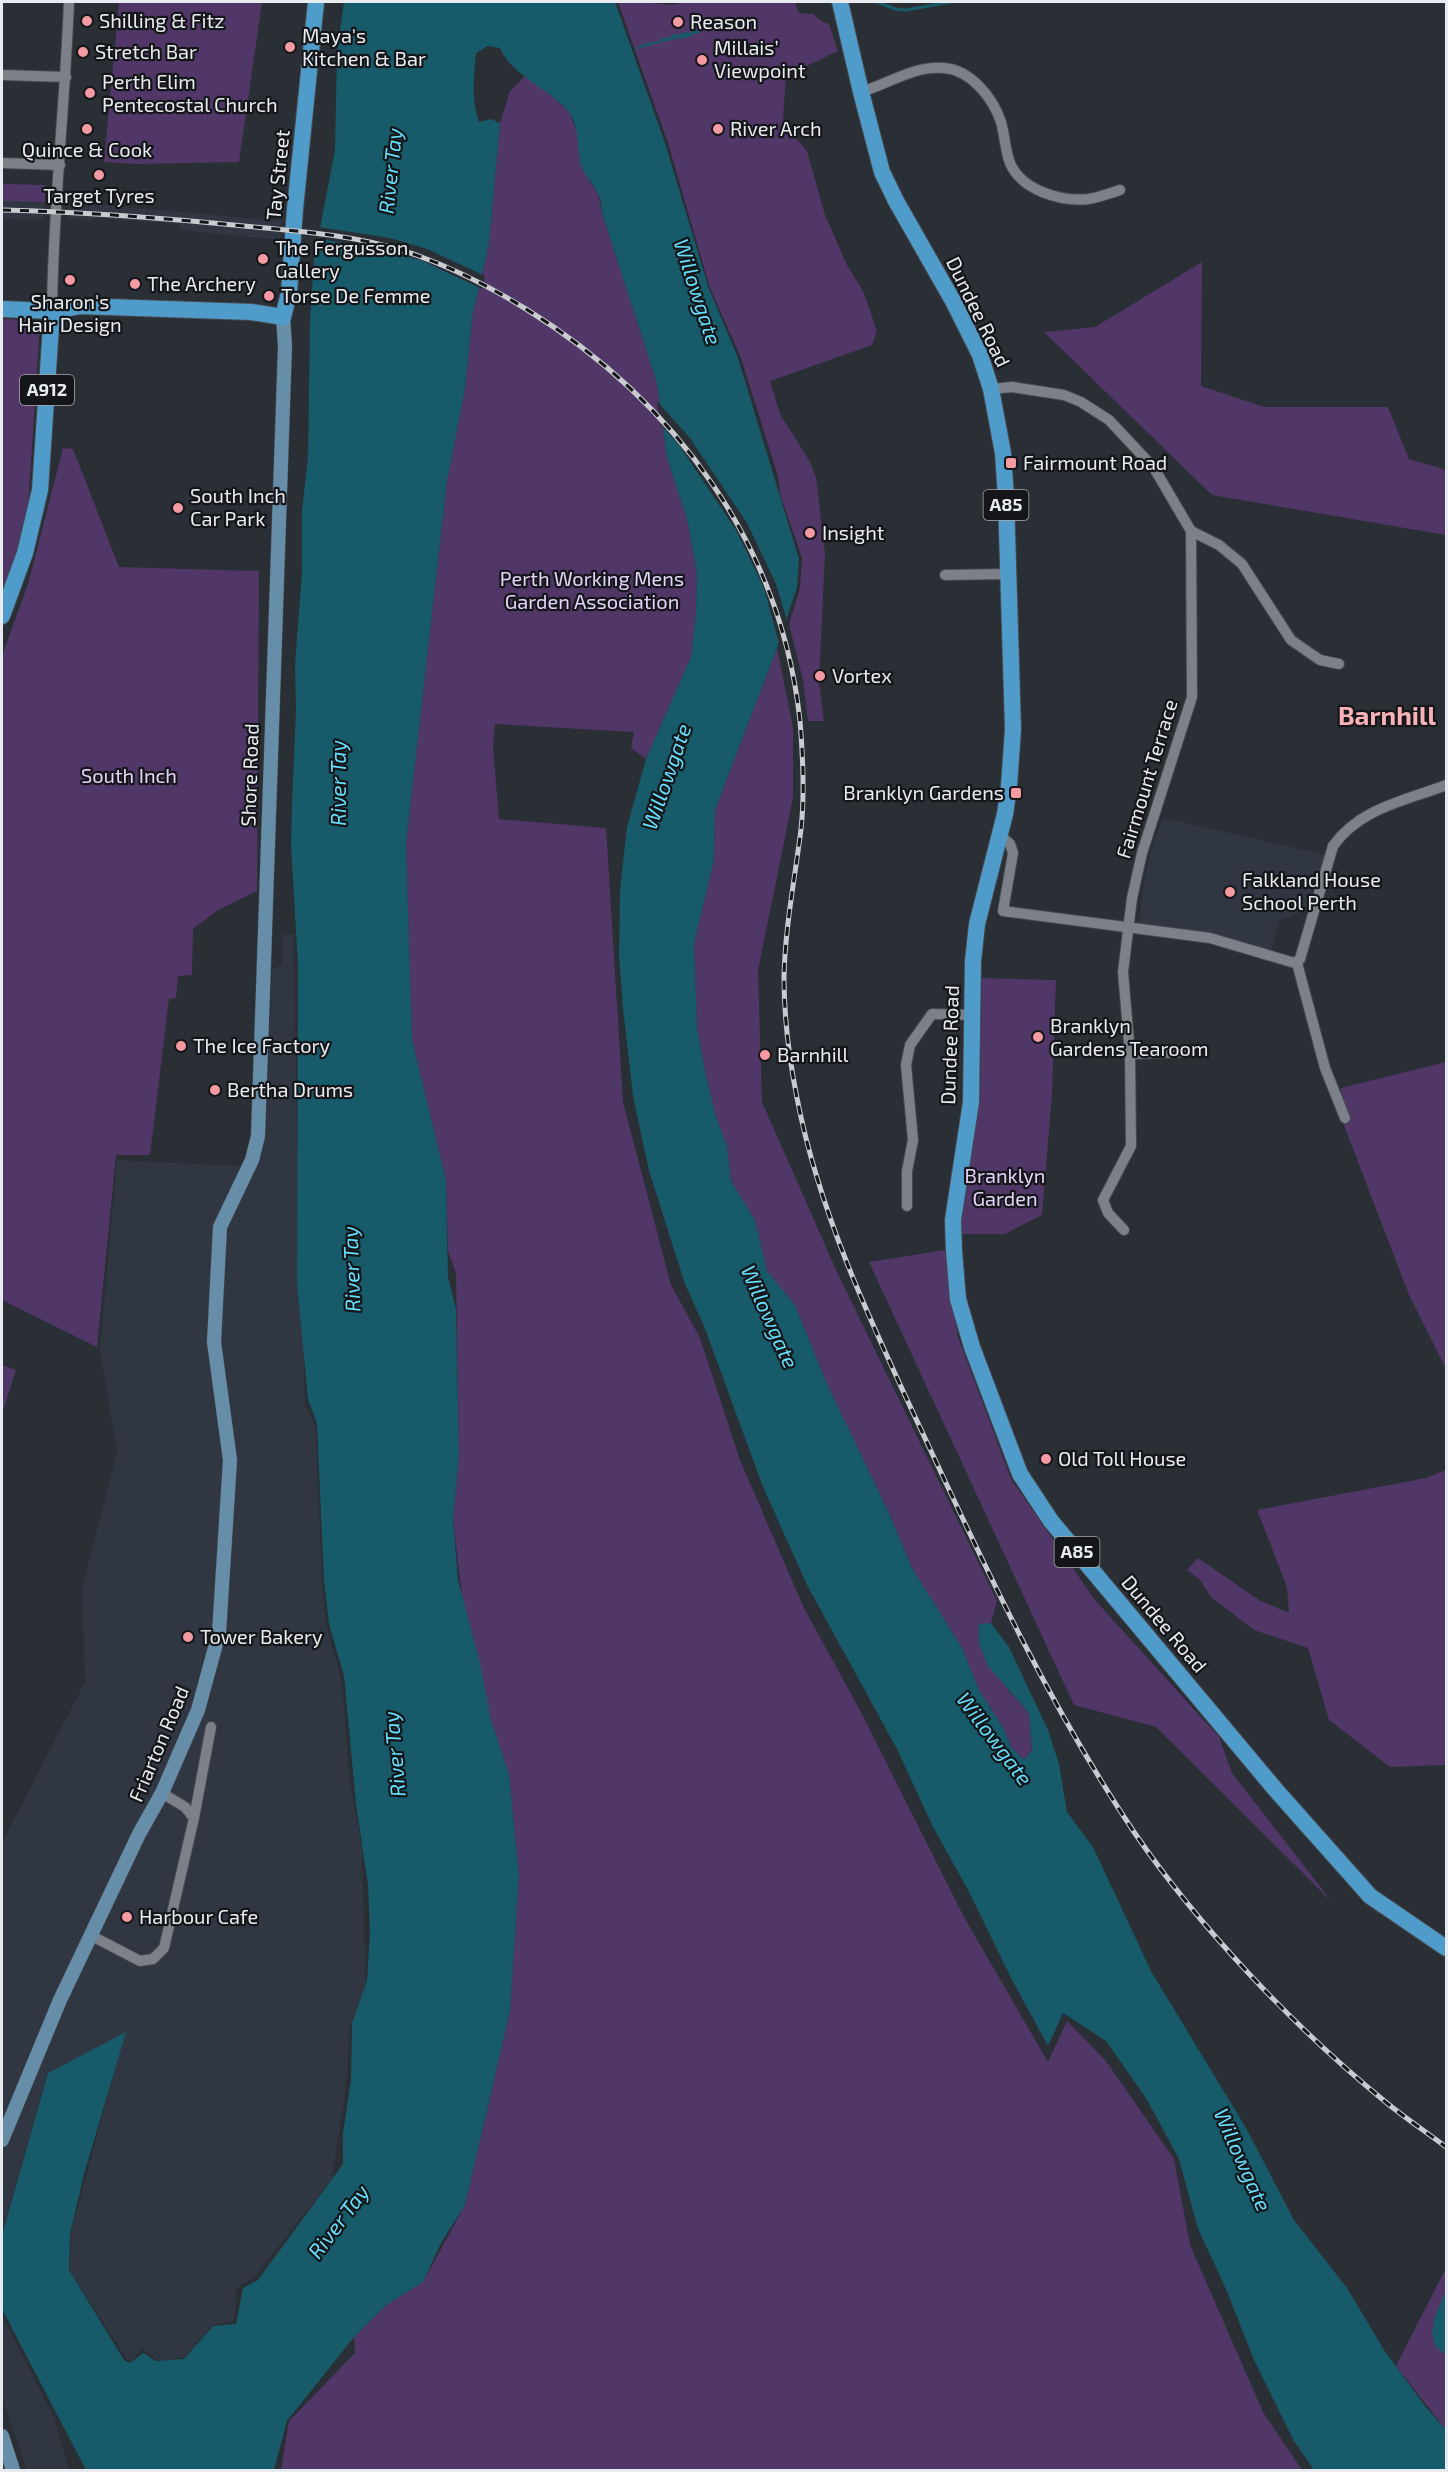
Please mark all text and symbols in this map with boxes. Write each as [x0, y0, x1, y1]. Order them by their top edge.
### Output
place label: Shilling & Fitz [99, 8, 224, 32]
place label: Reason [690, 9, 757, 33]
marker: Shilling & Fitz [80, 14, 94, 28]
marker: Reason [671, 15, 685, 29]
place label: Maya's Kitchen & Bar [302, 23, 426, 70]
place label: Millais’ Viewpoint [714, 35, 806, 82]
place label: Stretch Bar [95, 39, 197, 63]
marker: Maya's Kitchen & Bar [283, 40, 297, 54]
marker: Stretch Bar [76, 45, 90, 59]
marker: Millais’ Viewpoint [695, 53, 709, 67]
place label: Perth Elim Pentecostal Church [102, 69, 278, 116]
marker: Perth Elim Pentecostal Church [83, 86, 97, 100]
place label: River Arch [730, 116, 822, 140]
marker: Quince & Cook [80, 122, 94, 136]
marker: River Arch [711, 122, 725, 136]
water label: River Tay [373, 127, 407, 215]
street label: Tay Street [260, 128, 294, 221]
place label: Quince & Cook [22, 137, 152, 161]
marker: Target Tyres [92, 168, 106, 182]
place label: Target Tyres [43, 183, 155, 207]
place label: The Fergusson Gallery [275, 235, 408, 282]
water label: Willowgate [670, 235, 727, 348]
marker: The Fergusson Gallery [256, 252, 270, 266]
street label: Dundee Road [942, 252, 1016, 371]
place label: The Archery [147, 271, 256, 295]
marker: Sharon's Hair Design [63, 273, 77, 287]
marker: The Archery [128, 277, 142, 291]
place label: Torse De Femme [281, 283, 431, 307]
place label: Sharon's Hair Design [18, 289, 122, 336]
marker: Torse De Femme [262, 289, 276, 303]
road number: A912 [20, 375, 74, 405]
place label: Fairmount Road [1023, 450, 1167, 474]
marker: Fairmount Road [1004, 456, 1018, 470]
place label: South Inch Car Park [190, 483, 286, 530]
road number: A85 [984, 490, 1028, 520]
marker: South Inch Car Park [171, 501, 185, 515]
place label: Insight [822, 520, 885, 544]
marker: Insight [803, 526, 817, 540]
park label: Perth Working Mens Garden Association [500, 566, 684, 613]
place label: Vortex [832, 663, 892, 687]
marker: Vortex [813, 669, 827, 683]
street label: Fairmount Terrace [1110, 696, 1182, 861]
district label: Barnhill [1338, 699, 1436, 730]
water label: Willowgate [636, 720, 695, 833]
street label: Shore Road [235, 723, 263, 827]
water label: River Tay [325, 740, 351, 826]
park label: South Inch [81, 763, 177, 787]
place label: Branklyn Gardens [843, 780, 1004, 804]
marker: Branklyn Gardens [1009, 786, 1023, 800]
place label: Falkland House School Perth [1242, 867, 1381, 914]
marker: Falkland House School Perth [1223, 885, 1237, 899]
street label: Dundee Road [935, 985, 963, 1105]
place label: Branklyn Gardens Tearoom [1050, 1013, 1208, 1060]
marker: Branklyn Gardens Tearoom [1031, 1030, 1045, 1044]
place label: The Ice Factory [193, 1033, 331, 1057]
marker: The Ice Factory [174, 1039, 188, 1053]
place label: Barnhill [777, 1042, 849, 1066]
marker: Barnhill [758, 1048, 772, 1062]
place label: Bertha Drums [227, 1077, 353, 1101]
marker: Bertha Drums [208, 1083, 222, 1097]
park label: Branklyn Garden [965, 1163, 1045, 1210]
water label: River Tay [337, 1226, 365, 1312]
water label: Willowgate [737, 1261, 804, 1372]
place label: Old Toll House [1058, 1446, 1186, 1470]
marker: Old Toll House [1039, 1452, 1053, 1466]
road number: A85 [1054, 1537, 1100, 1567]
street label: Dundee Road [1117, 1570, 1212, 1677]
place label: Tower Bakery [200, 1624, 323, 1648]
marker: Tower Bakery [181, 1630, 195, 1644]
street label: Friarton Road [123, 1682, 193, 1805]
water label: Willowgate [952, 1687, 1038, 1790]
water label: River Tay [377, 1710, 411, 1798]
place label: Harbour Cafe [139, 1904, 258, 1928]
marker: Harbour Cafe [120, 1910, 134, 1924]
water label: Willowgate [1210, 2104, 1277, 2215]
water label: River Tay [302, 2179, 374, 2264]

